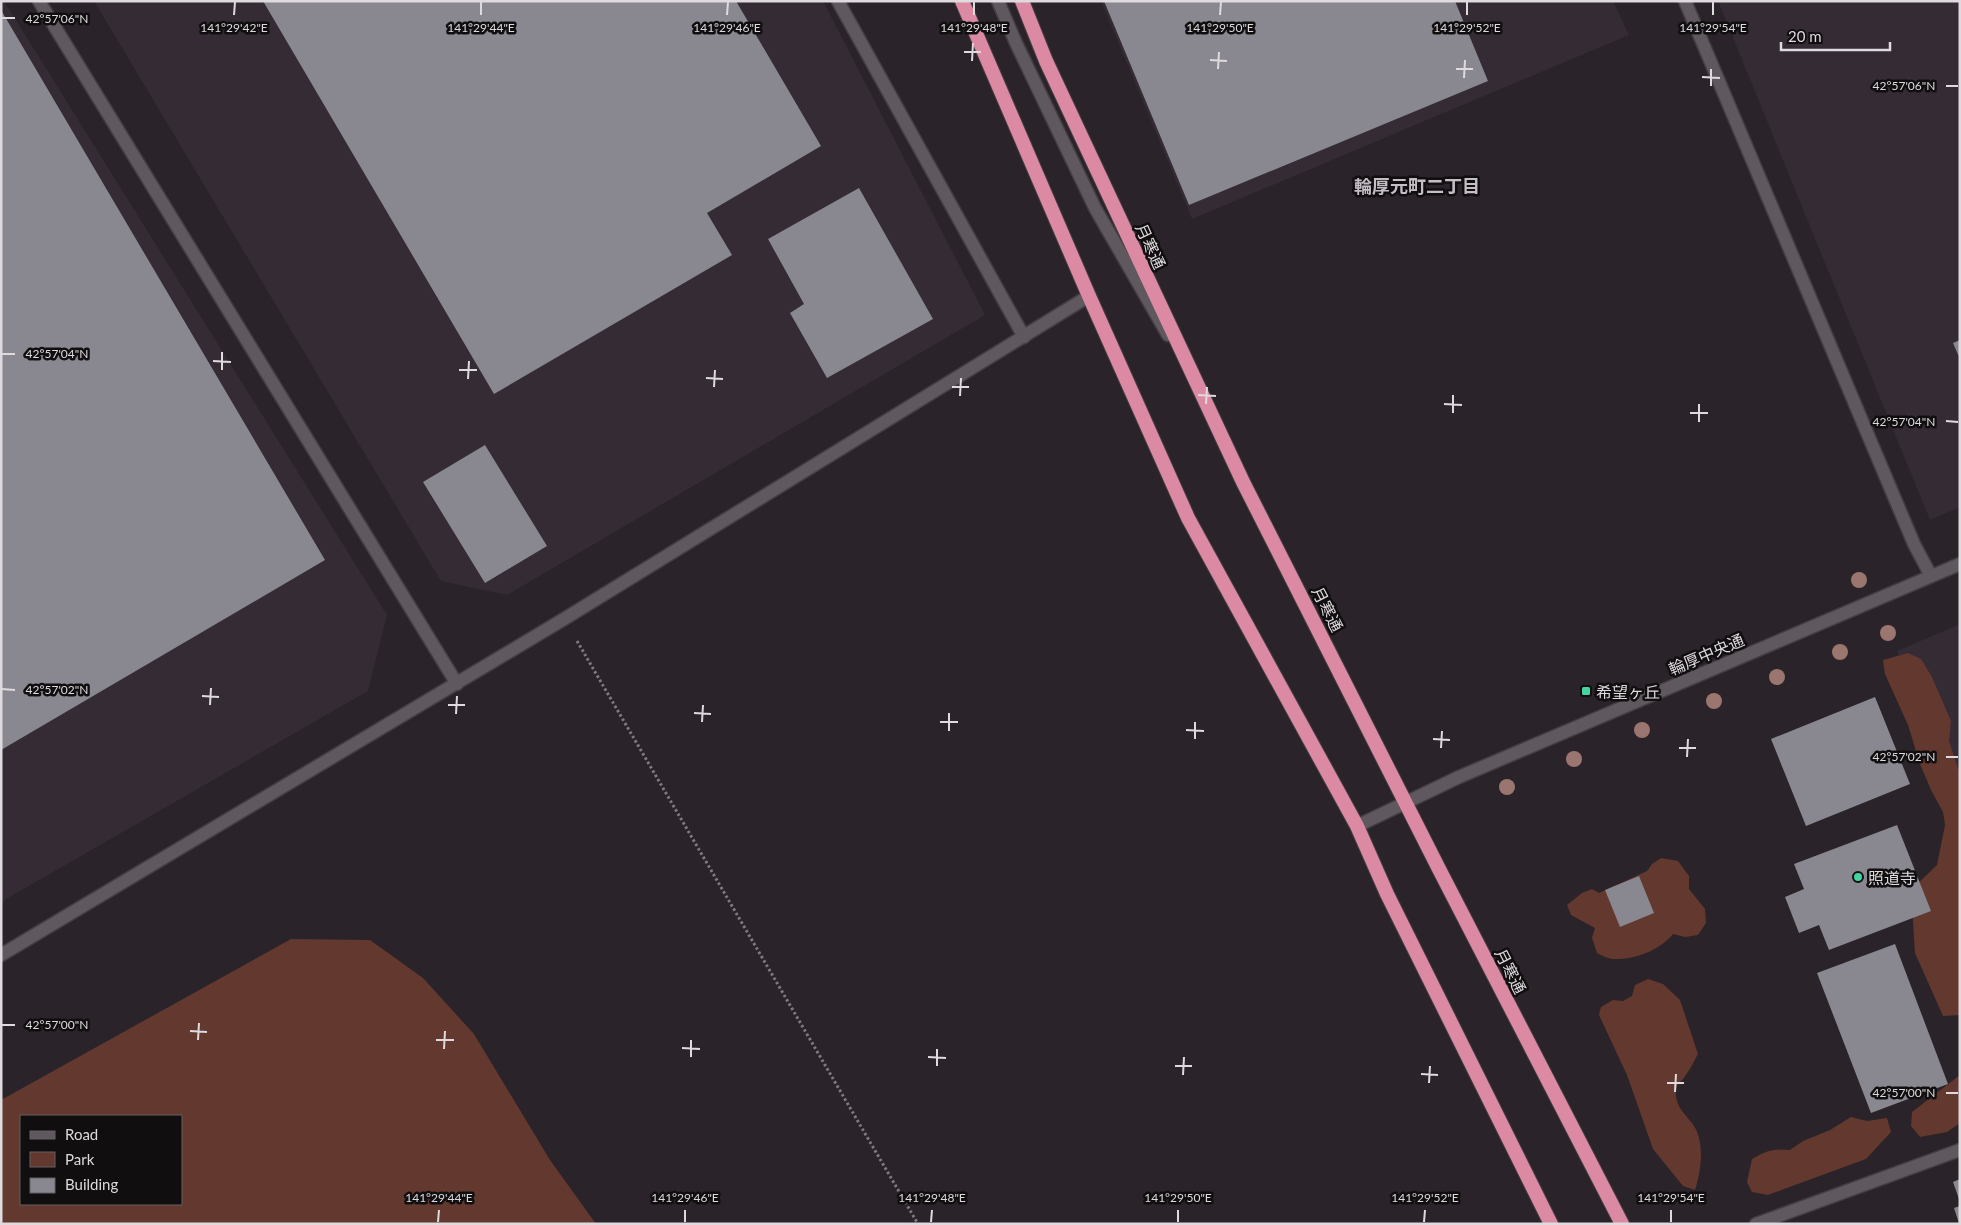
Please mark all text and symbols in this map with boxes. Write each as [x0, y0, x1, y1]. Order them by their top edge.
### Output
text: 42°57'06"N [26, 11, 88, 26]
text: 141°29'42"E [200, 20, 268, 35]
text: 141°29'44"E [447, 20, 515, 35]
text: 141°29'46"E [693, 20, 761, 35]
text: 141°29'48"E [940, 20, 1008, 35]
text: 141°29'50"E [1186, 20, 1254, 35]
text: 141°29'52"E [1433, 20, 1501, 35]
text: 141°29'54"E [1679, 20, 1747, 35]
scale bar [1781, 20, 1890, 52]
text: 20 m [1788, 27, 1822, 45]
text: 42°57'06"N [1873, 78, 1935, 93]
district label: 輪厚元町二丁目 [1354, 175, 1480, 197]
street label: 月寒通 [1132, 220, 1170, 272]
text: 42°57'04"N [26, 346, 88, 361]
text: 42°57'04"N [1873, 414, 1935, 429]
street label: 月寒通 [1309, 583, 1347, 635]
street label: 輪厚中央通 [1665, 630, 1747, 678]
text: 42°57'02"N [26, 682, 88, 697]
place label: 希望ヶ丘 [1596, 682, 1660, 701]
marker: 希望ヶ丘 [1580, 685, 1592, 697]
text: 42°57'02"N [1873, 749, 1935, 764]
place label: 照道寺 [1868, 868, 1916, 887]
marker: 照道寺 [1852, 871, 1864, 883]
street label: 月寒通 [1492, 945, 1530, 997]
text: 42°57'00"N [26, 1017, 88, 1032]
text: 42°57'00"N [1873, 1085, 1935, 1100]
legend [20, 1115, 182, 1205]
text: Road [65, 1125, 98, 1143]
text: Park [65, 1150, 95, 1168]
text: Building [65, 1175, 118, 1193]
text: 141°29'44"E [405, 1190, 473, 1205]
text: 141°29'46"E [651, 1190, 719, 1205]
text: 141°29'48"E [898, 1190, 966, 1205]
text: 141°29'50"E [1144, 1190, 1212, 1205]
text: 141°29'52"E [1391, 1190, 1459, 1205]
text: 141°29'54"E [1637, 1190, 1705, 1205]

